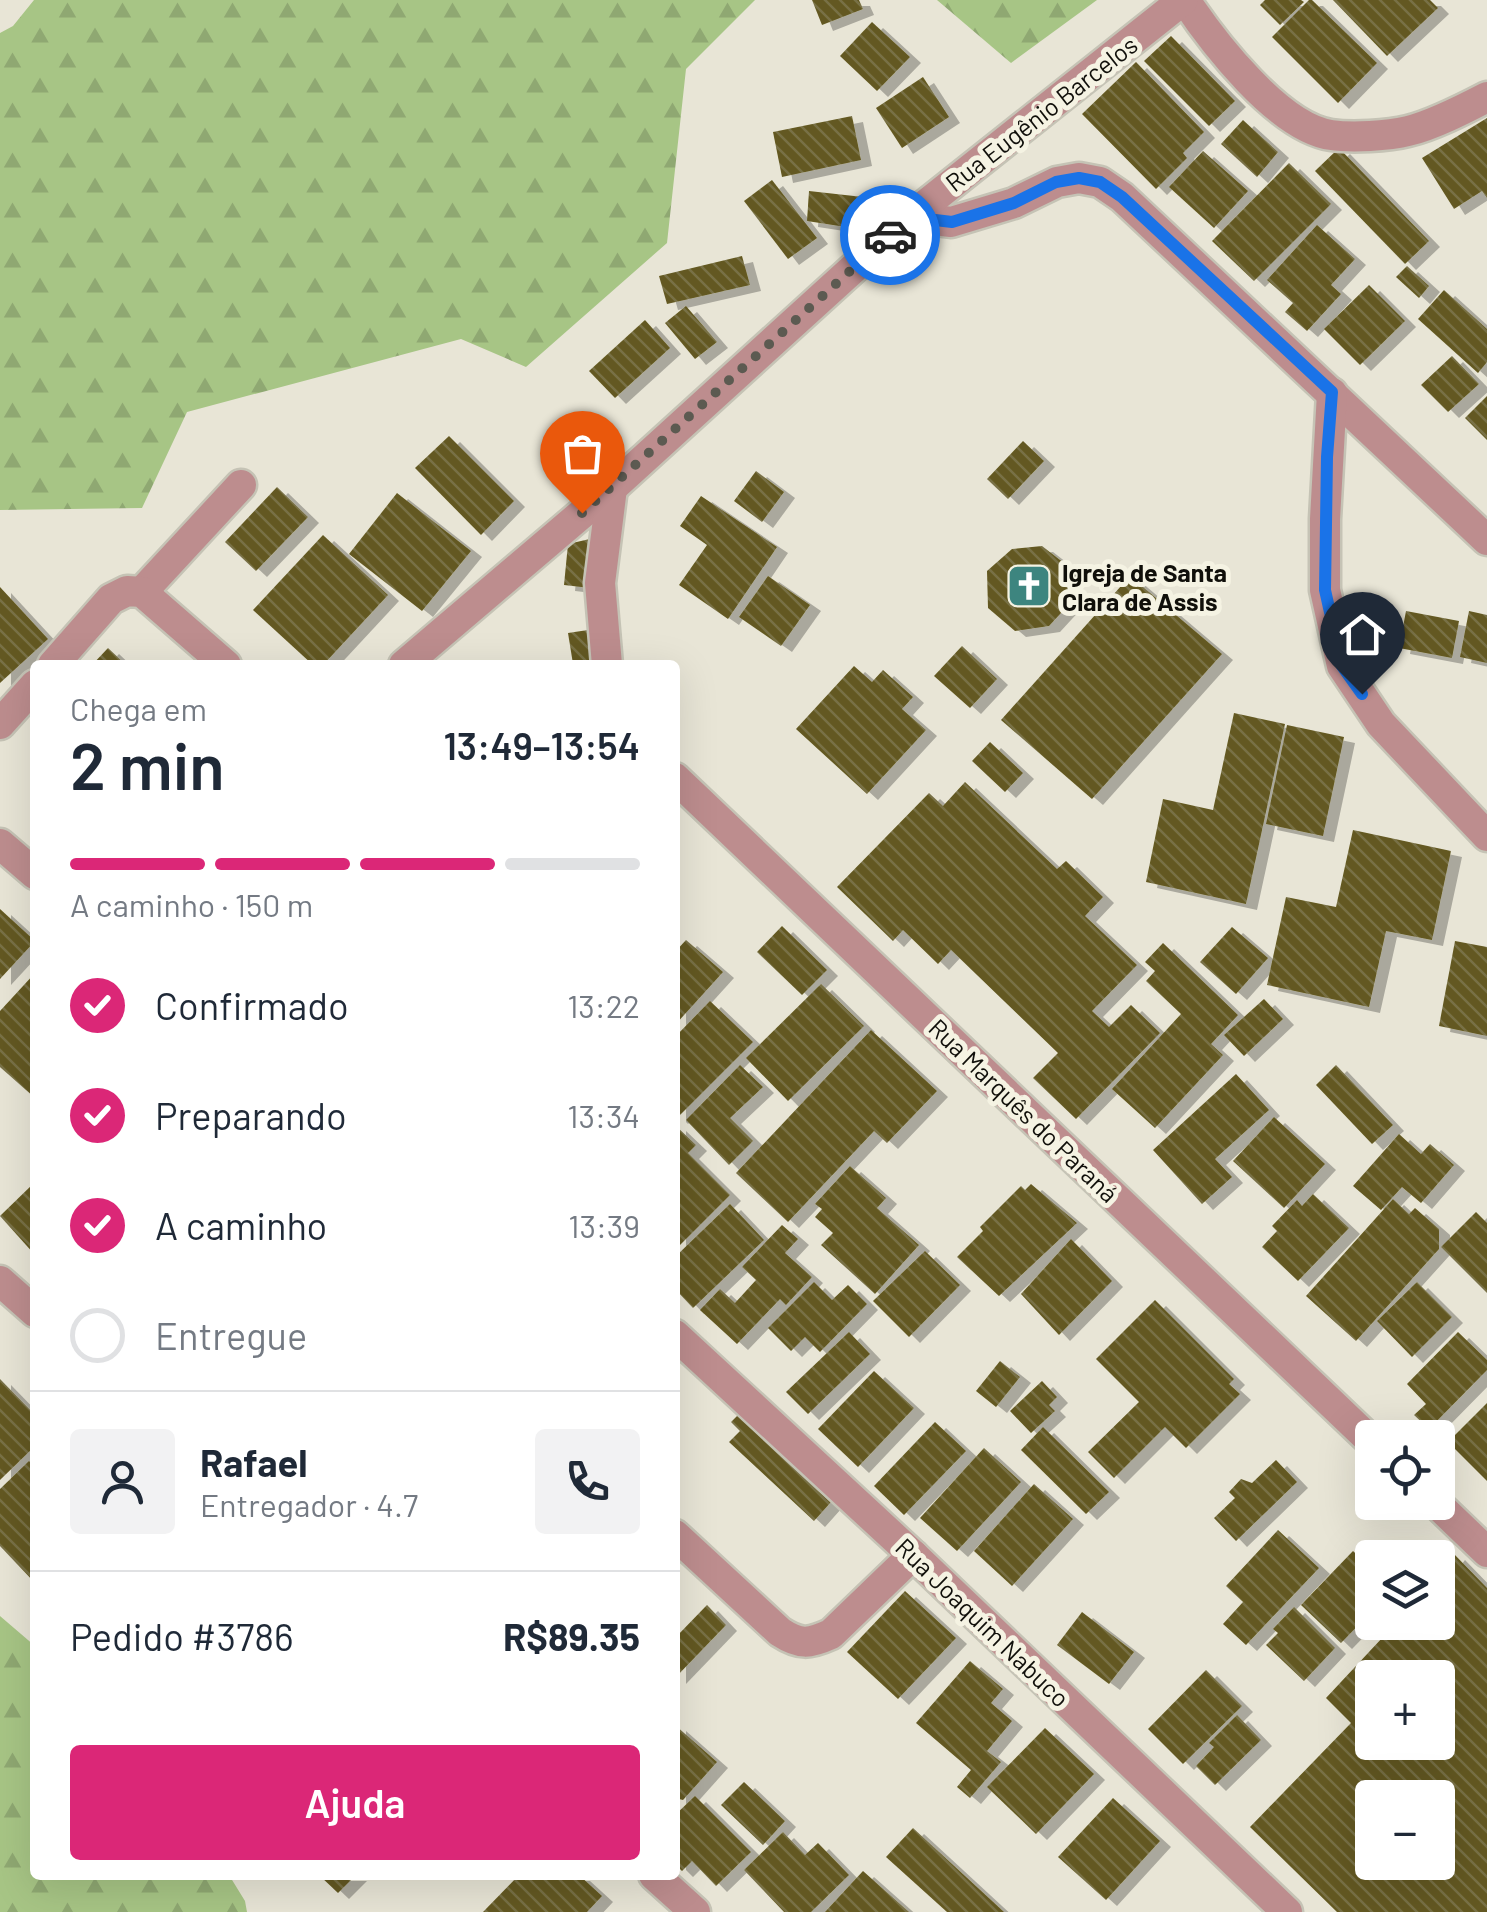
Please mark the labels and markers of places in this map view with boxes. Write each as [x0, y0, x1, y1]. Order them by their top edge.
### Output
pin [540, 411, 625, 514]
place label: Igreja de Santa Clara de Assis [1062, 557, 1227, 616]
church icon: Igreja de Santa Clara de Assis [1006, 563, 1052, 609]
pin [1320, 592, 1405, 695]

